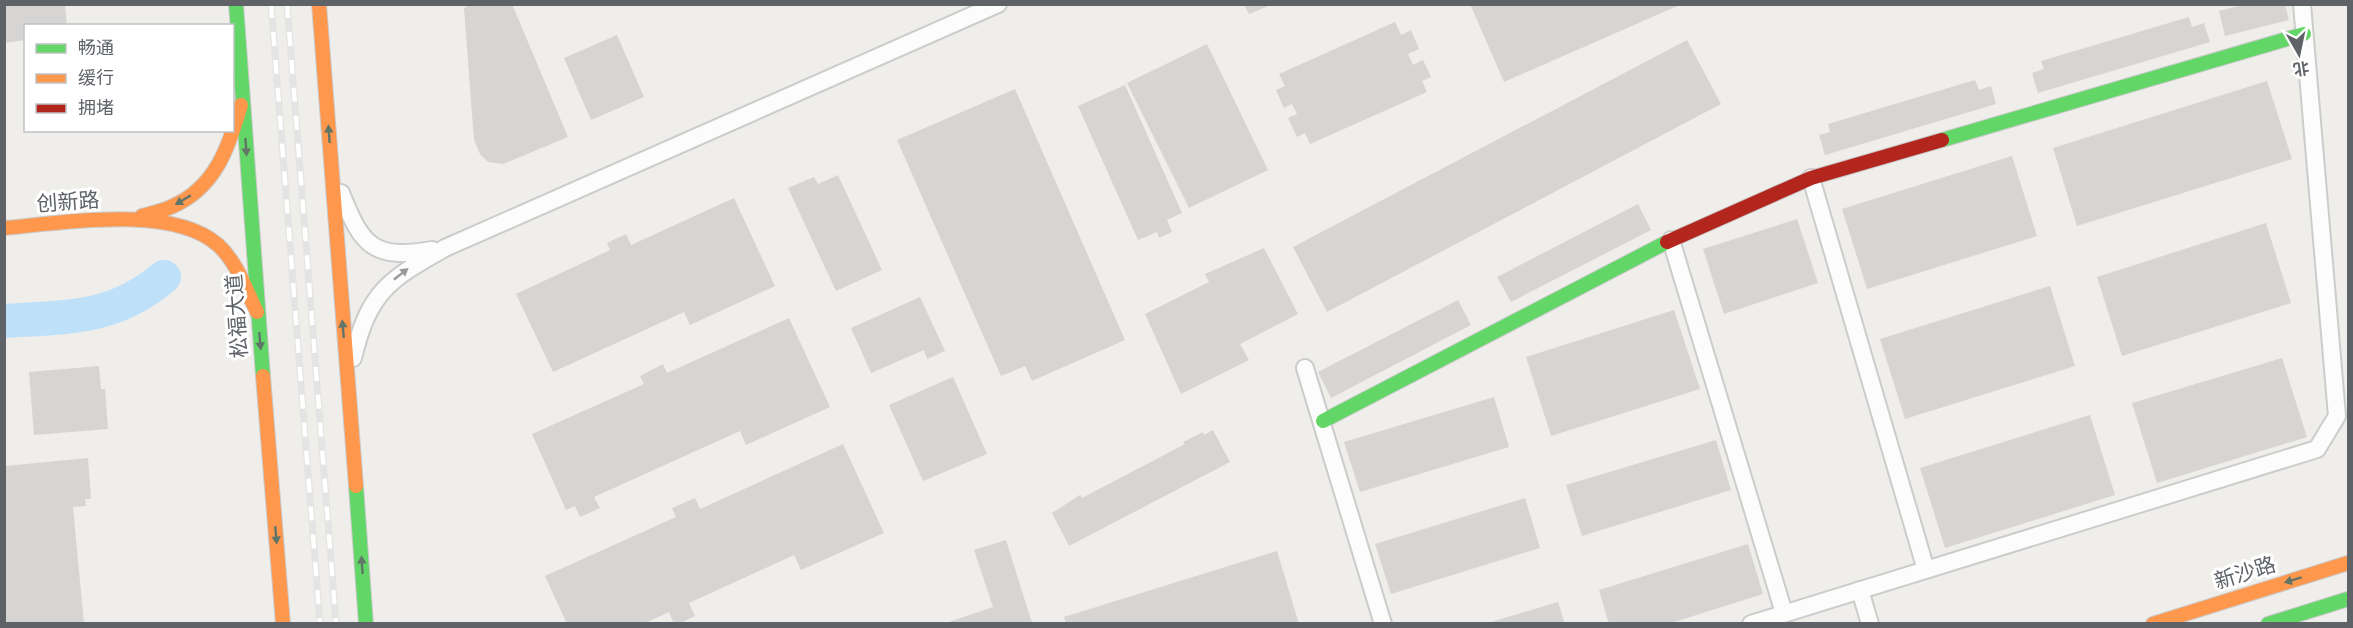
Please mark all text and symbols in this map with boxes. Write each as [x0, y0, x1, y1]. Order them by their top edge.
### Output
legend [24, 24, 234, 132]
north arrow [2269, 24, 2329, 84]
text: 畅通 [78, 37, 114, 58]
text: 北 [2292, 58, 2311, 79]
text: 缓行 [78, 67, 114, 88]
text: 拥堵 [78, 97, 114, 118]
one-way arrow [324, 125, 334, 144]
one-way arrow [241, 137, 251, 156]
street label: 创新路 [36, 188, 100, 216]
one-way arrow [175, 195, 191, 206]
one-way arrow [393, 269, 408, 281]
street label: 松福大道 [222, 273, 252, 359]
one-way arrow [339, 319, 348, 338]
one-way arrow [255, 332, 265, 351]
one-way arrow [271, 526, 281, 545]
street label: 新沙路 [2211, 552, 2279, 594]
one-way arrow [357, 556, 366, 575]
one-way arrow [2284, 576, 2302, 585]

